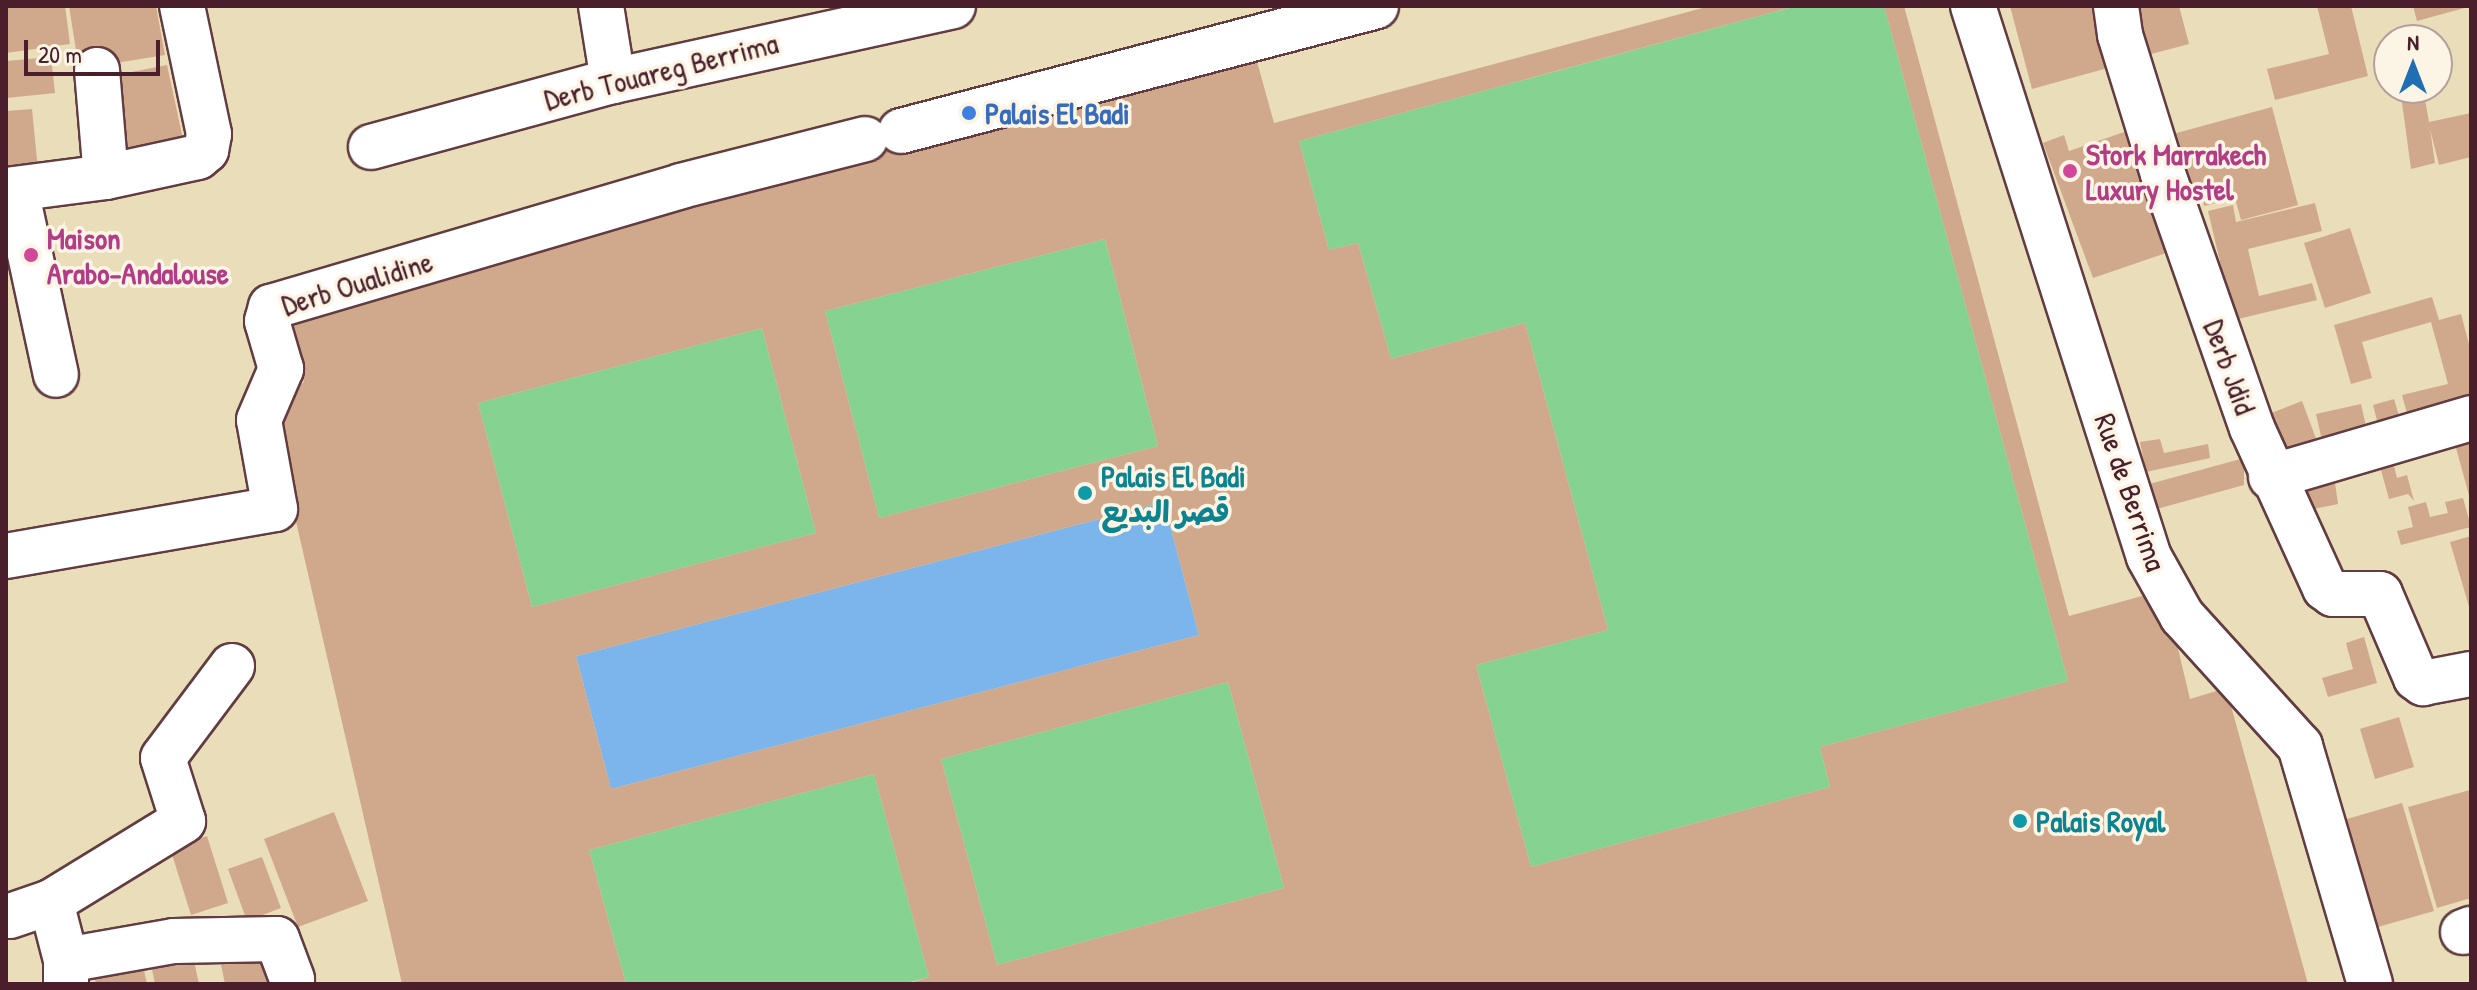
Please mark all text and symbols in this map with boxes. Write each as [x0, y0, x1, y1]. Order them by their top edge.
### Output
scale bar [28, 24, 164, 74]
north arrow [2373, 24, 2453, 104]
street label: Derb Touareg Berrima [540, 25, 782, 117]
text: N [2407, 27, 2419, 57]
text: 20 m [38, 38, 82, 70]
place label: Palais El Badi [985, 95, 1130, 131]
marker: Palais El Badi [960, 104, 978, 122]
place label: Stork Marrakech Luxury Hostel [2086, 136, 2266, 206]
marker: Stork Marrakech Luxury Hostel [2061, 162, 2079, 180]
place label: Maison Arabo-Andalouse [47, 220, 229, 290]
street label: Derb Oualidine [277, 243, 437, 323]
marker: Maison Arabo-Andalouse [22, 246, 40, 264]
street label: Derb Jdid [2196, 315, 2264, 419]
street label: Rue de Berrima [2087, 409, 2175, 575]
place label: Palais El Badi قصر البديع [1101, 458, 1246, 528]
marker: Palais El Badi قصر البديع [1076, 484, 1094, 502]
place label: Palais Royal [2036, 803, 2165, 839]
marker: Palais Royal [2011, 812, 2029, 830]

